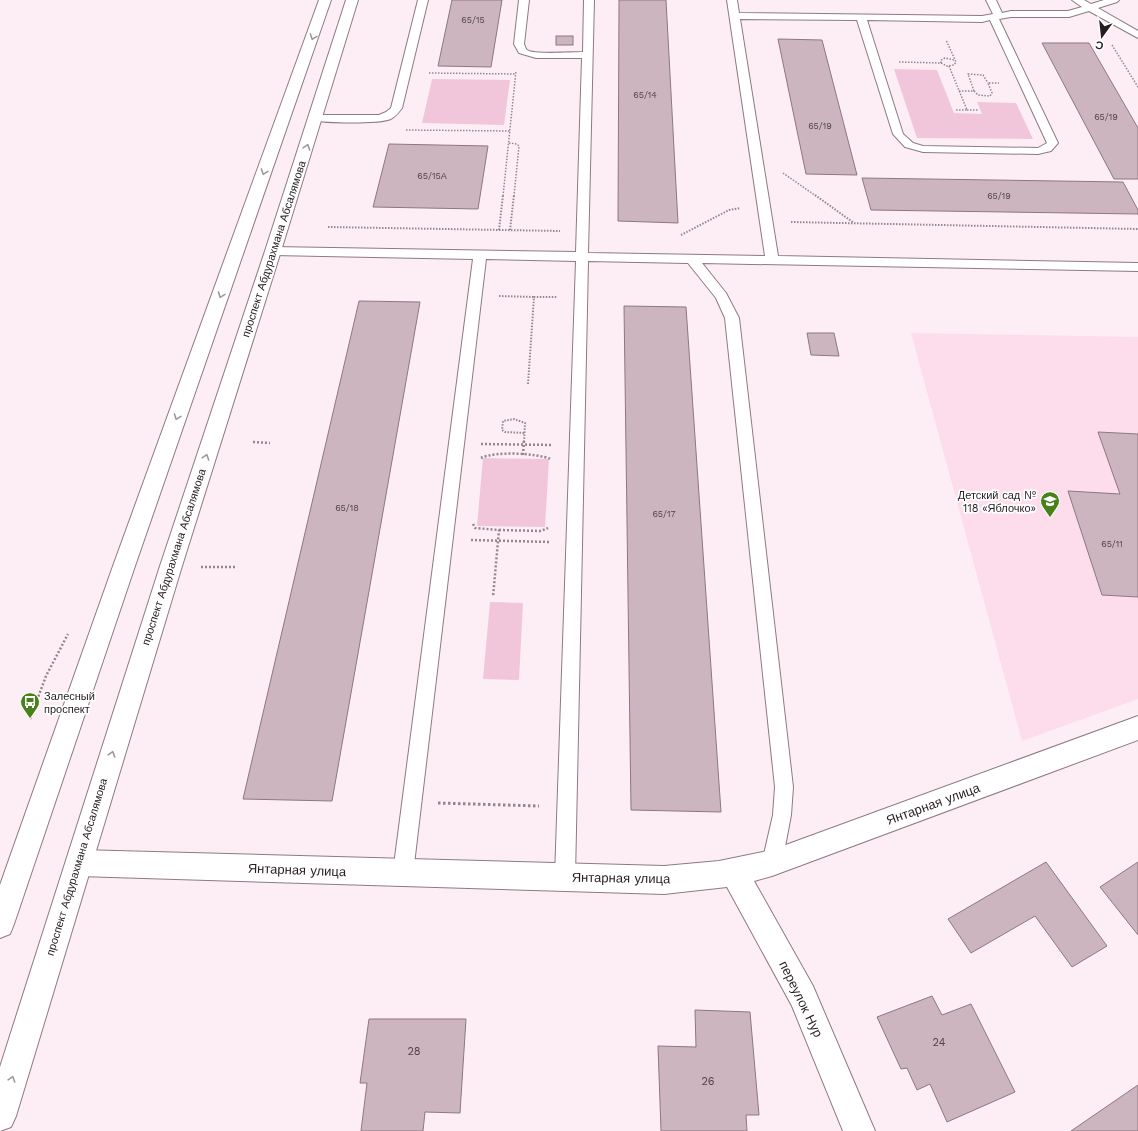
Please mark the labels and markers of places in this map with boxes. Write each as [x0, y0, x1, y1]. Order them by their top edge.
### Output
place label: Детский сад № 118 «Яблочко» [958, 489, 1036, 515]
school or university icon: Детский сад № 118 «Яблочко» [1039, 490, 1061, 518]
place label: Залесный проспект [44, 690, 95, 716]
bus stop icon: Залесный проспект [19, 691, 41, 719]

